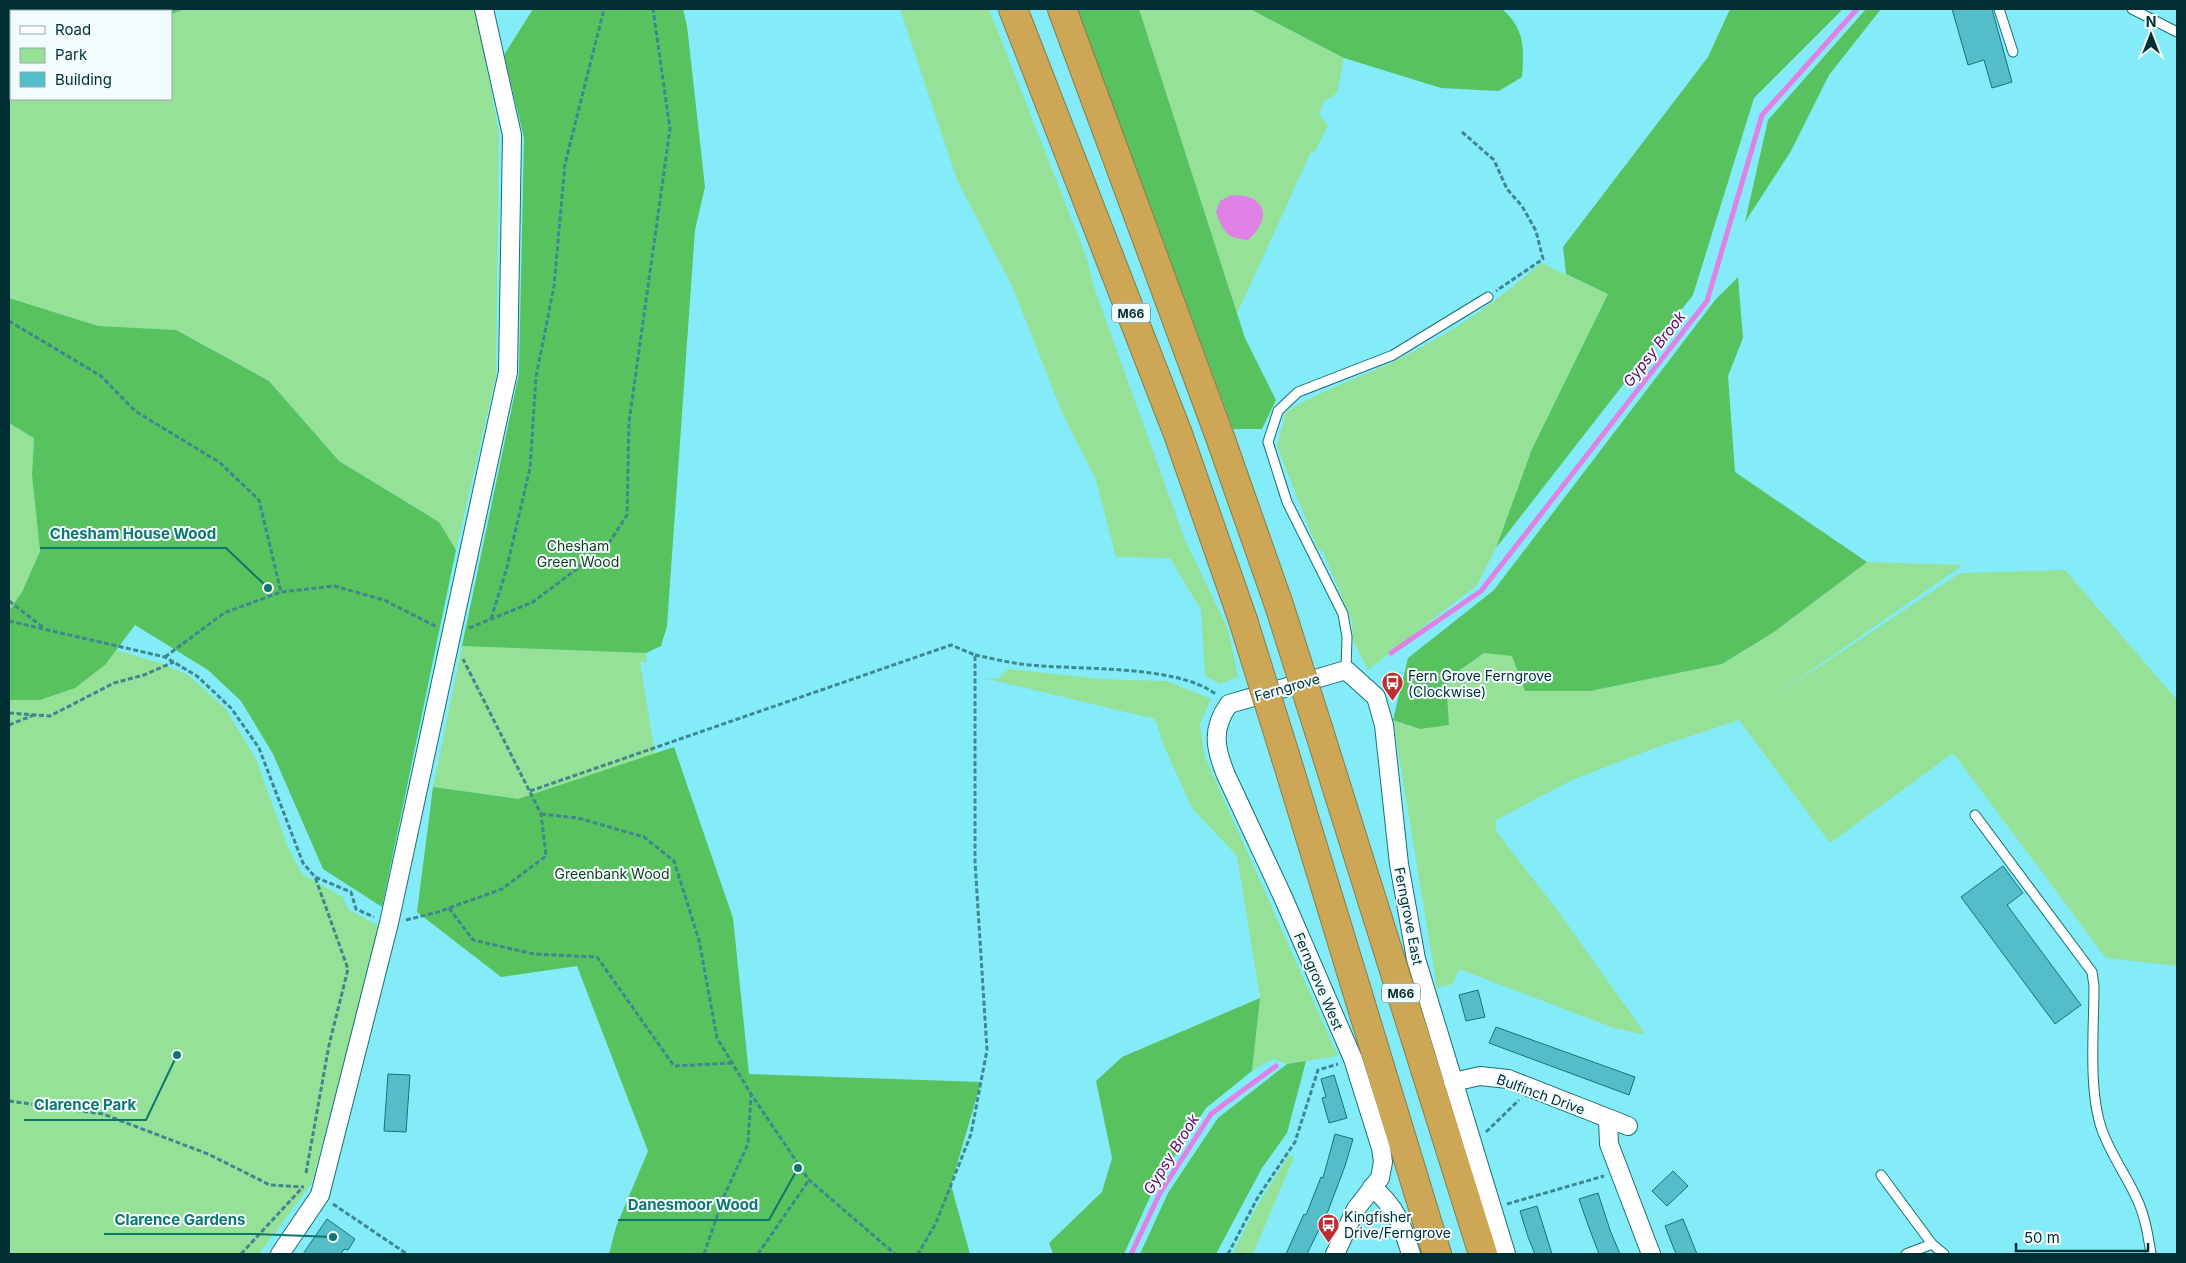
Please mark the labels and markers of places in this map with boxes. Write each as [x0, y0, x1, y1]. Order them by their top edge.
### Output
callout: Chesham House Wood [40, 518, 226, 548]
place label: Fern Grove Ferngrove (Clockwise) [1408, 667, 1552, 700]
bus stop icon: Fern Grove Ferngrove (Clockwise) [1380, 671, 1404, 702]
callout: Clarence Park [24, 1090, 146, 1120]
callout: Danesmoor Wood [618, 1190, 769, 1220]
callout: Clarence Gardens [104, 1204, 255, 1234]
place label: Kingfisher Drive/Ferngrove [1344, 1208, 1451, 1241]
bus stop icon: Kingfisher Drive/Ferngrove [1316, 1212, 1340, 1243]

